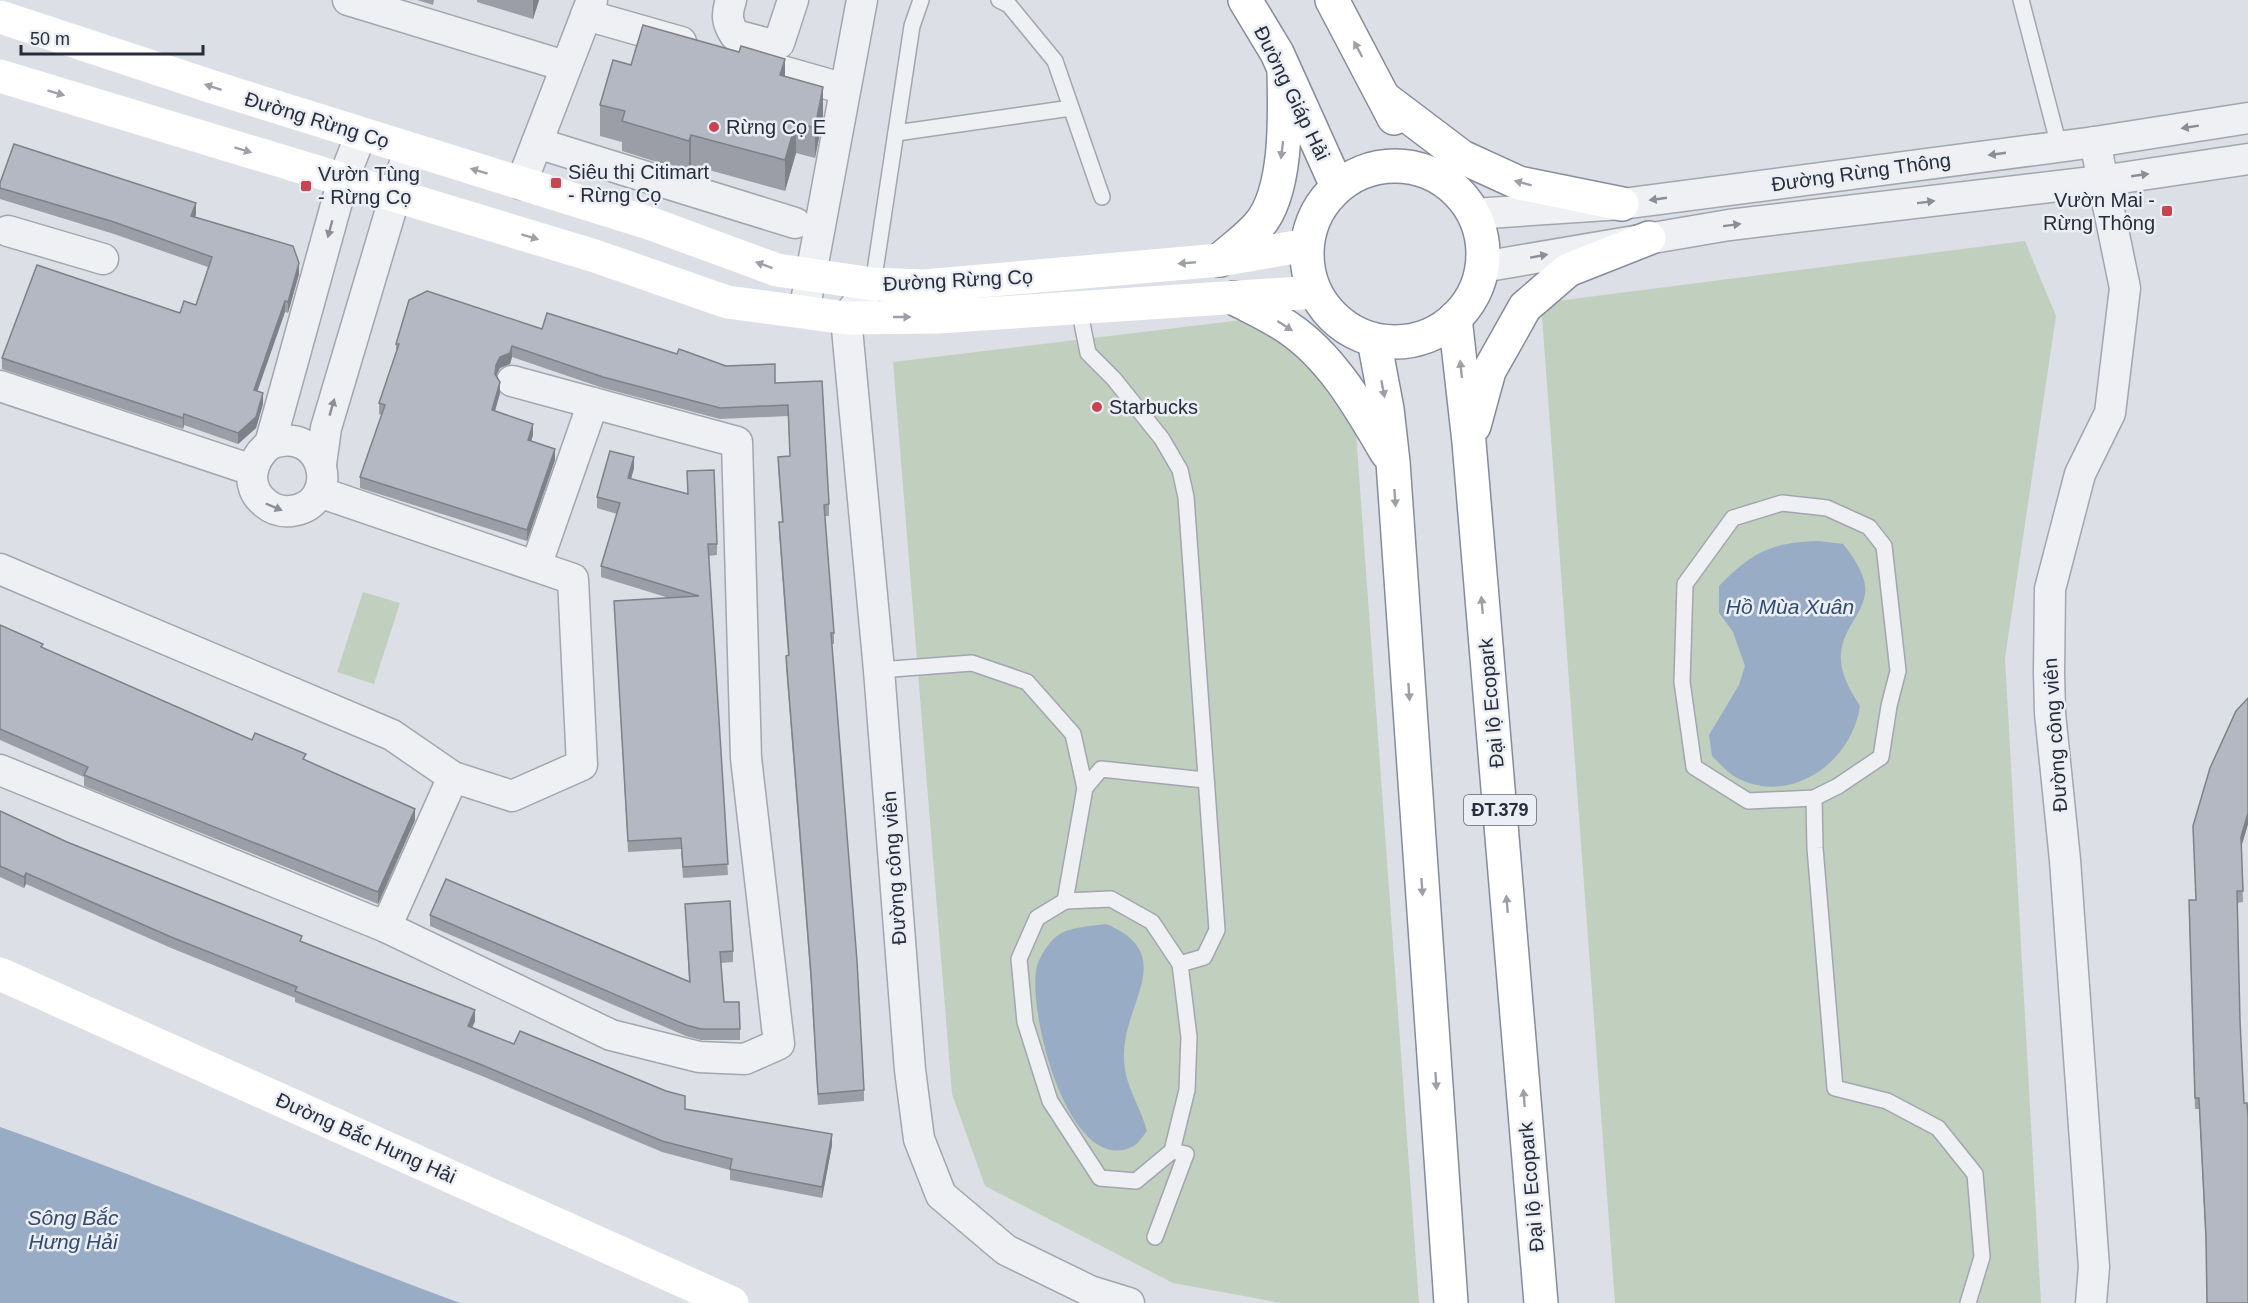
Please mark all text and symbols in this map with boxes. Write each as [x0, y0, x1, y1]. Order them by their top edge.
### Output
scale bar [21, 18, 202, 56]
street label: Đường Giáp Hải [1250, 22, 1334, 164]
text: 50 m [30, 29, 70, 49]
one-way arrow [1353, 40, 1363, 57]
one-way arrow [204, 82, 222, 92]
street label: Đường Rừng Cọ [242, 88, 392, 152]
one-way arrow [47, 89, 65, 98]
place label: Rừng Cọ E [726, 116, 826, 138]
marker: Rừng Cọ E [707, 120, 721, 134]
one-way arrow [2181, 122, 2200, 131]
one-way arrow [1277, 141, 1287, 160]
one-way arrow [234, 146, 252, 155]
street label: Đường Rừng Thông [1770, 149, 1952, 195]
one-way arrow [1988, 149, 2007, 158]
place label: Siêu thị Citimart - Rừng Cọ [568, 161, 710, 206]
place label: Vườn Tùng - Rừng Cọ [318, 163, 420, 208]
one-way arrow [470, 166, 488, 175]
one-way arrow [2130, 171, 2149, 180]
marker: Siêu thị Citimart - Rừng Cọ [549, 176, 563, 190]
one-way arrow [1514, 178, 1532, 188]
marker: Vườn Tùng - Rừng Cọ [299, 179, 313, 193]
place label: Vườn Mai - Rừng Thông [2043, 189, 2155, 234]
one-way arrow [1649, 195, 1668, 204]
one-way arrow [1916, 197, 1935, 207]
marker: Vườn Mai - Rừng Thông [2160, 204, 2174, 218]
one-way arrow [324, 220, 334, 238]
one-way arrow [1723, 220, 1742, 230]
one-way arrow [521, 233, 539, 242]
one-way arrow [1530, 251, 1549, 260]
one-way arrow [1178, 258, 1197, 268]
one-way arrow [755, 260, 773, 270]
street label: Đường Rừng Cọ [883, 265, 1033, 295]
one-way arrow [893, 312, 912, 322]
one-way arrow [1276, 321, 1293, 332]
one-way arrow [1456, 359, 1466, 378]
one-way arrow [1379, 380, 1388, 399]
place label: Starbucks [1109, 396, 1198, 418]
one-way arrow [328, 398, 337, 416]
marker: Starbucks [1090, 400, 1104, 414]
one-way arrow [1390, 488, 1400, 507]
one-way arrow [265, 502, 283, 512]
one-way arrow [1478, 595, 1487, 614]
water label: Hồ Mùa Xuân [1726, 595, 1854, 618]
street label: Đại lộ Ecopark [1474, 636, 1508, 769]
street label: Đường công viên [2039, 657, 2071, 813]
one-way arrow [1404, 683, 1413, 702]
street label: Đường công viên [878, 790, 910, 946]
road number: ĐT.379 [1464, 795, 1536, 825]
one-way arrow [1418, 877, 1427, 896]
one-way arrow [1503, 894, 1512, 913]
one-way arrow [1431, 1072, 1441, 1091]
street label: Đường Bắc Hưng Hải [273, 1088, 459, 1188]
one-way arrow [1519, 1089, 1529, 1108]
street label: Đại lộ Ecopark [1514, 1120, 1548, 1253]
water label: Sông Bắc Hưng Hải [27, 1206, 119, 1253]

